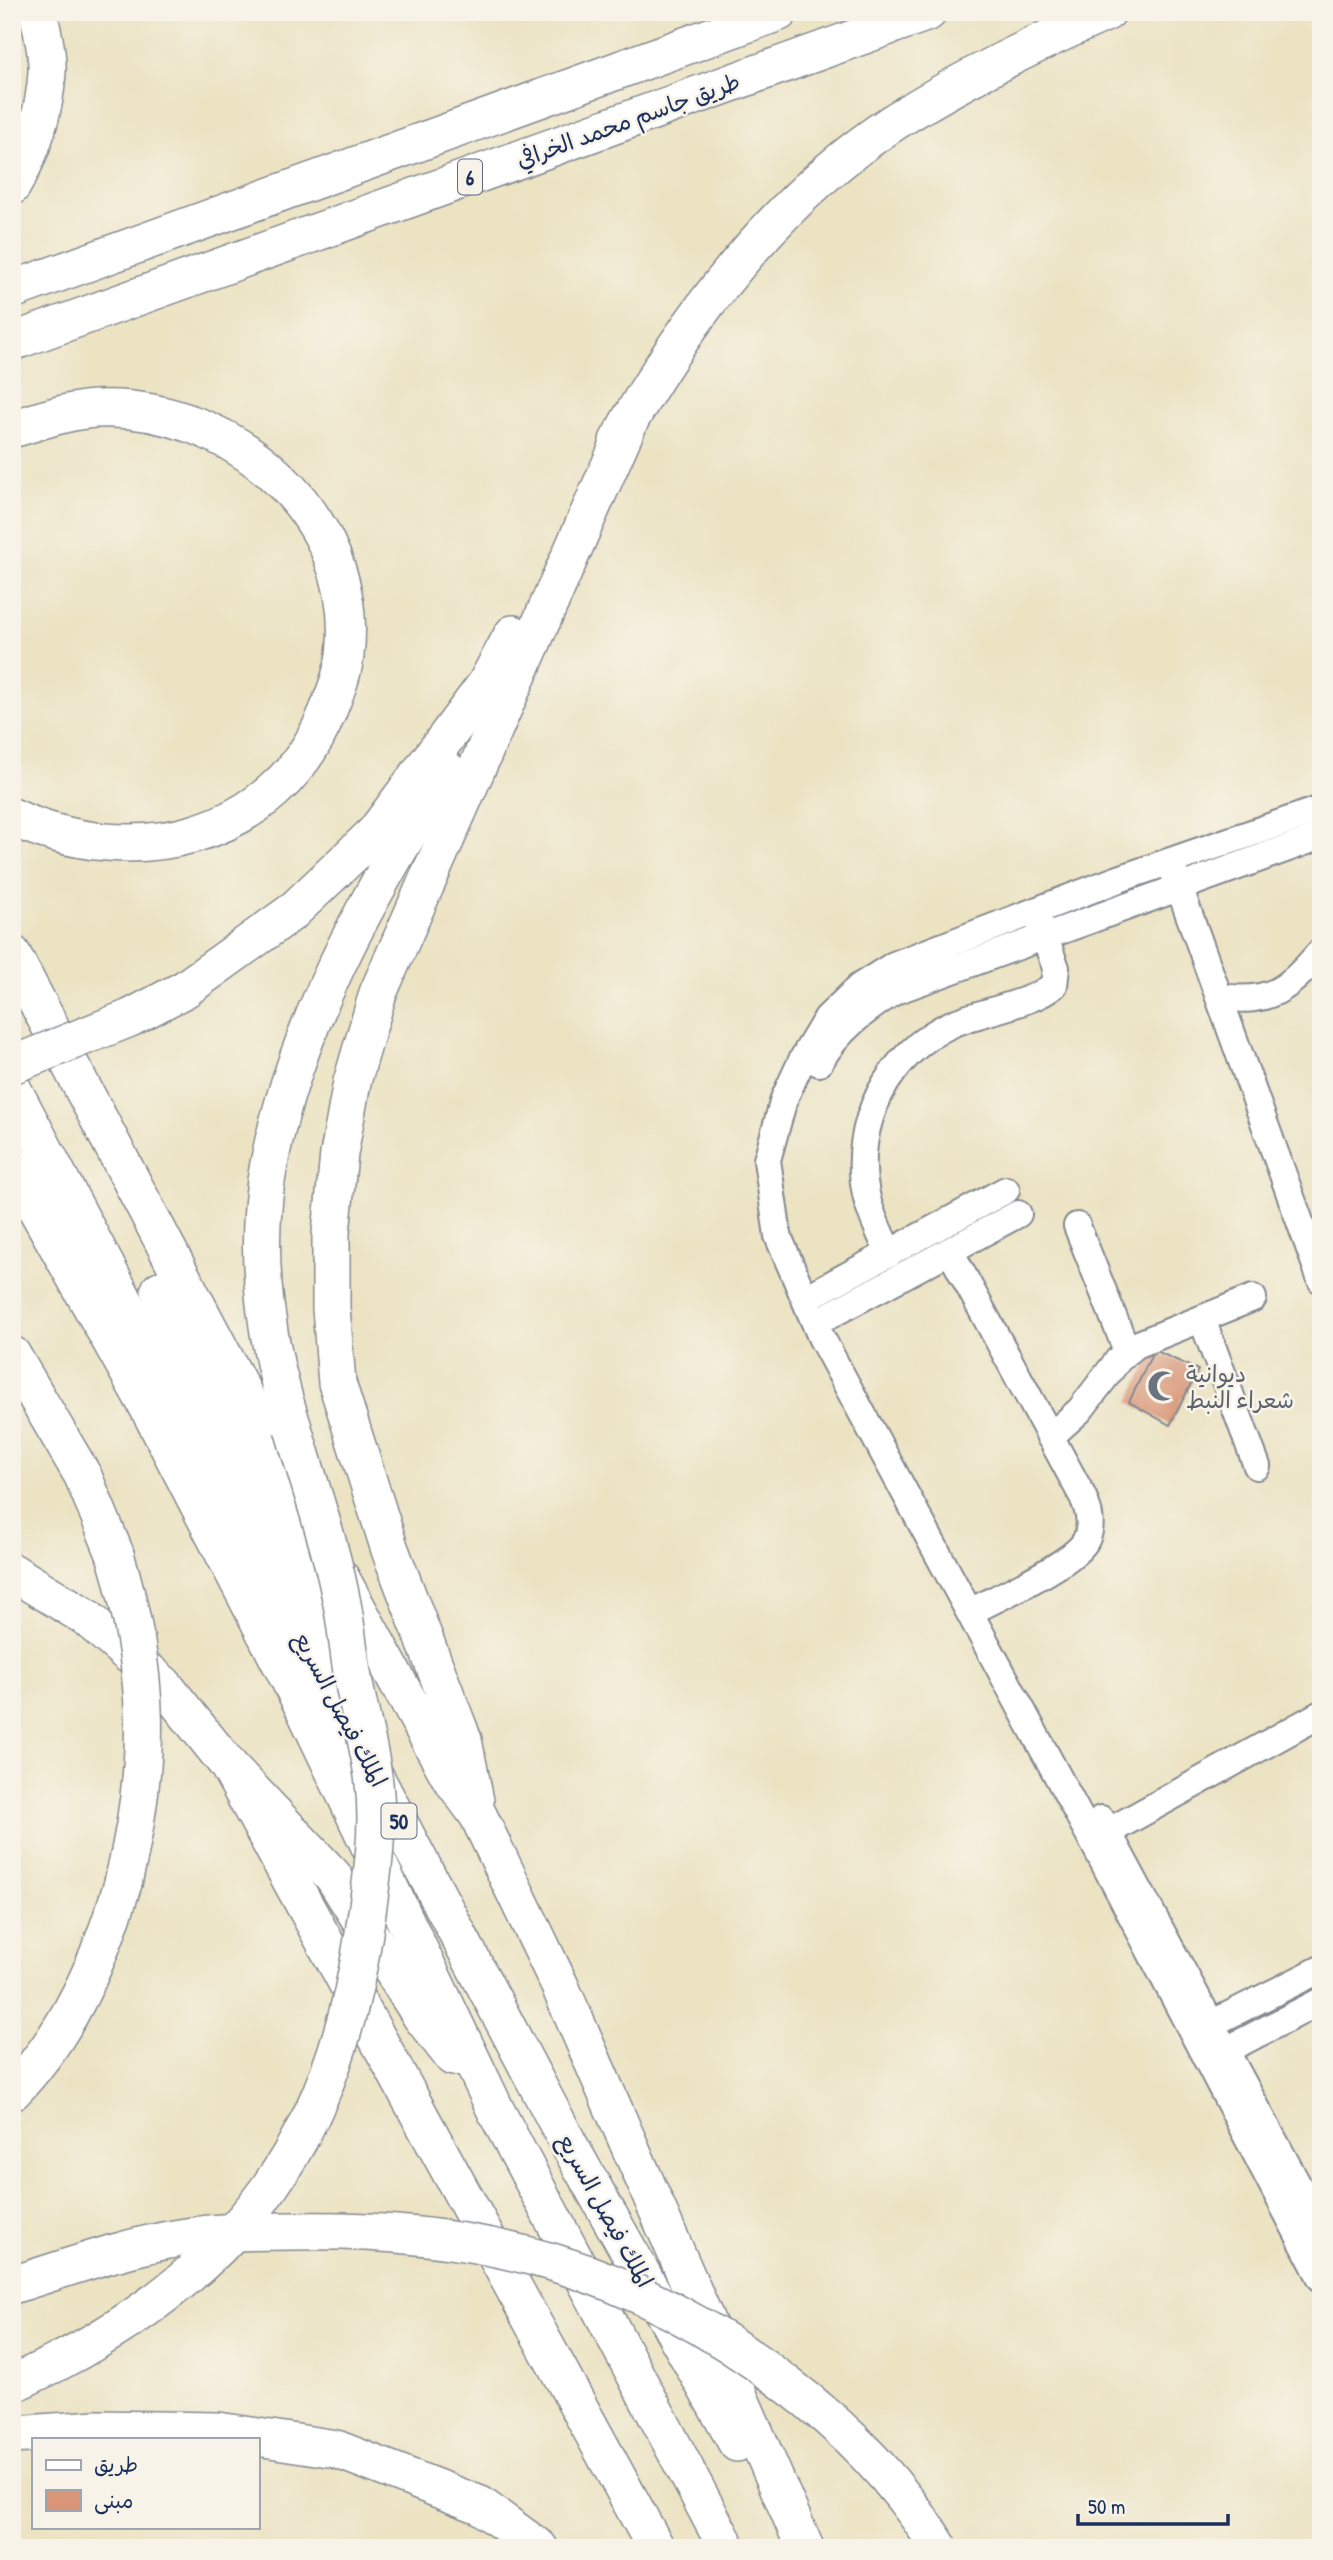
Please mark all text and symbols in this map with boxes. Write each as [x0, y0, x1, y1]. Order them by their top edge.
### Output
street label: طريق جاسم محمد الخرافي [512, 65, 745, 178]
road number: 6 [458, 160, 482, 194]
place label: ديوانية شعراء النبط [1186, 1358, 1294, 1415]
mosque icon: ديوانية شعراء النبط [1146, 1369, 1180, 1403]
street label: الملك فيصل السريع [285, 1626, 395, 1793]
road number: 50 [382, 1804, 416, 1839]
street label: الملك فيصل السريع [549, 2127, 661, 2294]
legend [32, 2438, 259, 2528]
text: طريق [94, 2450, 138, 2479]
scale bar [1078, 2483, 1228, 2527]
text: مبنى [94, 2486, 133, 2515]
text: 50 m [1088, 2492, 1125, 2521]

